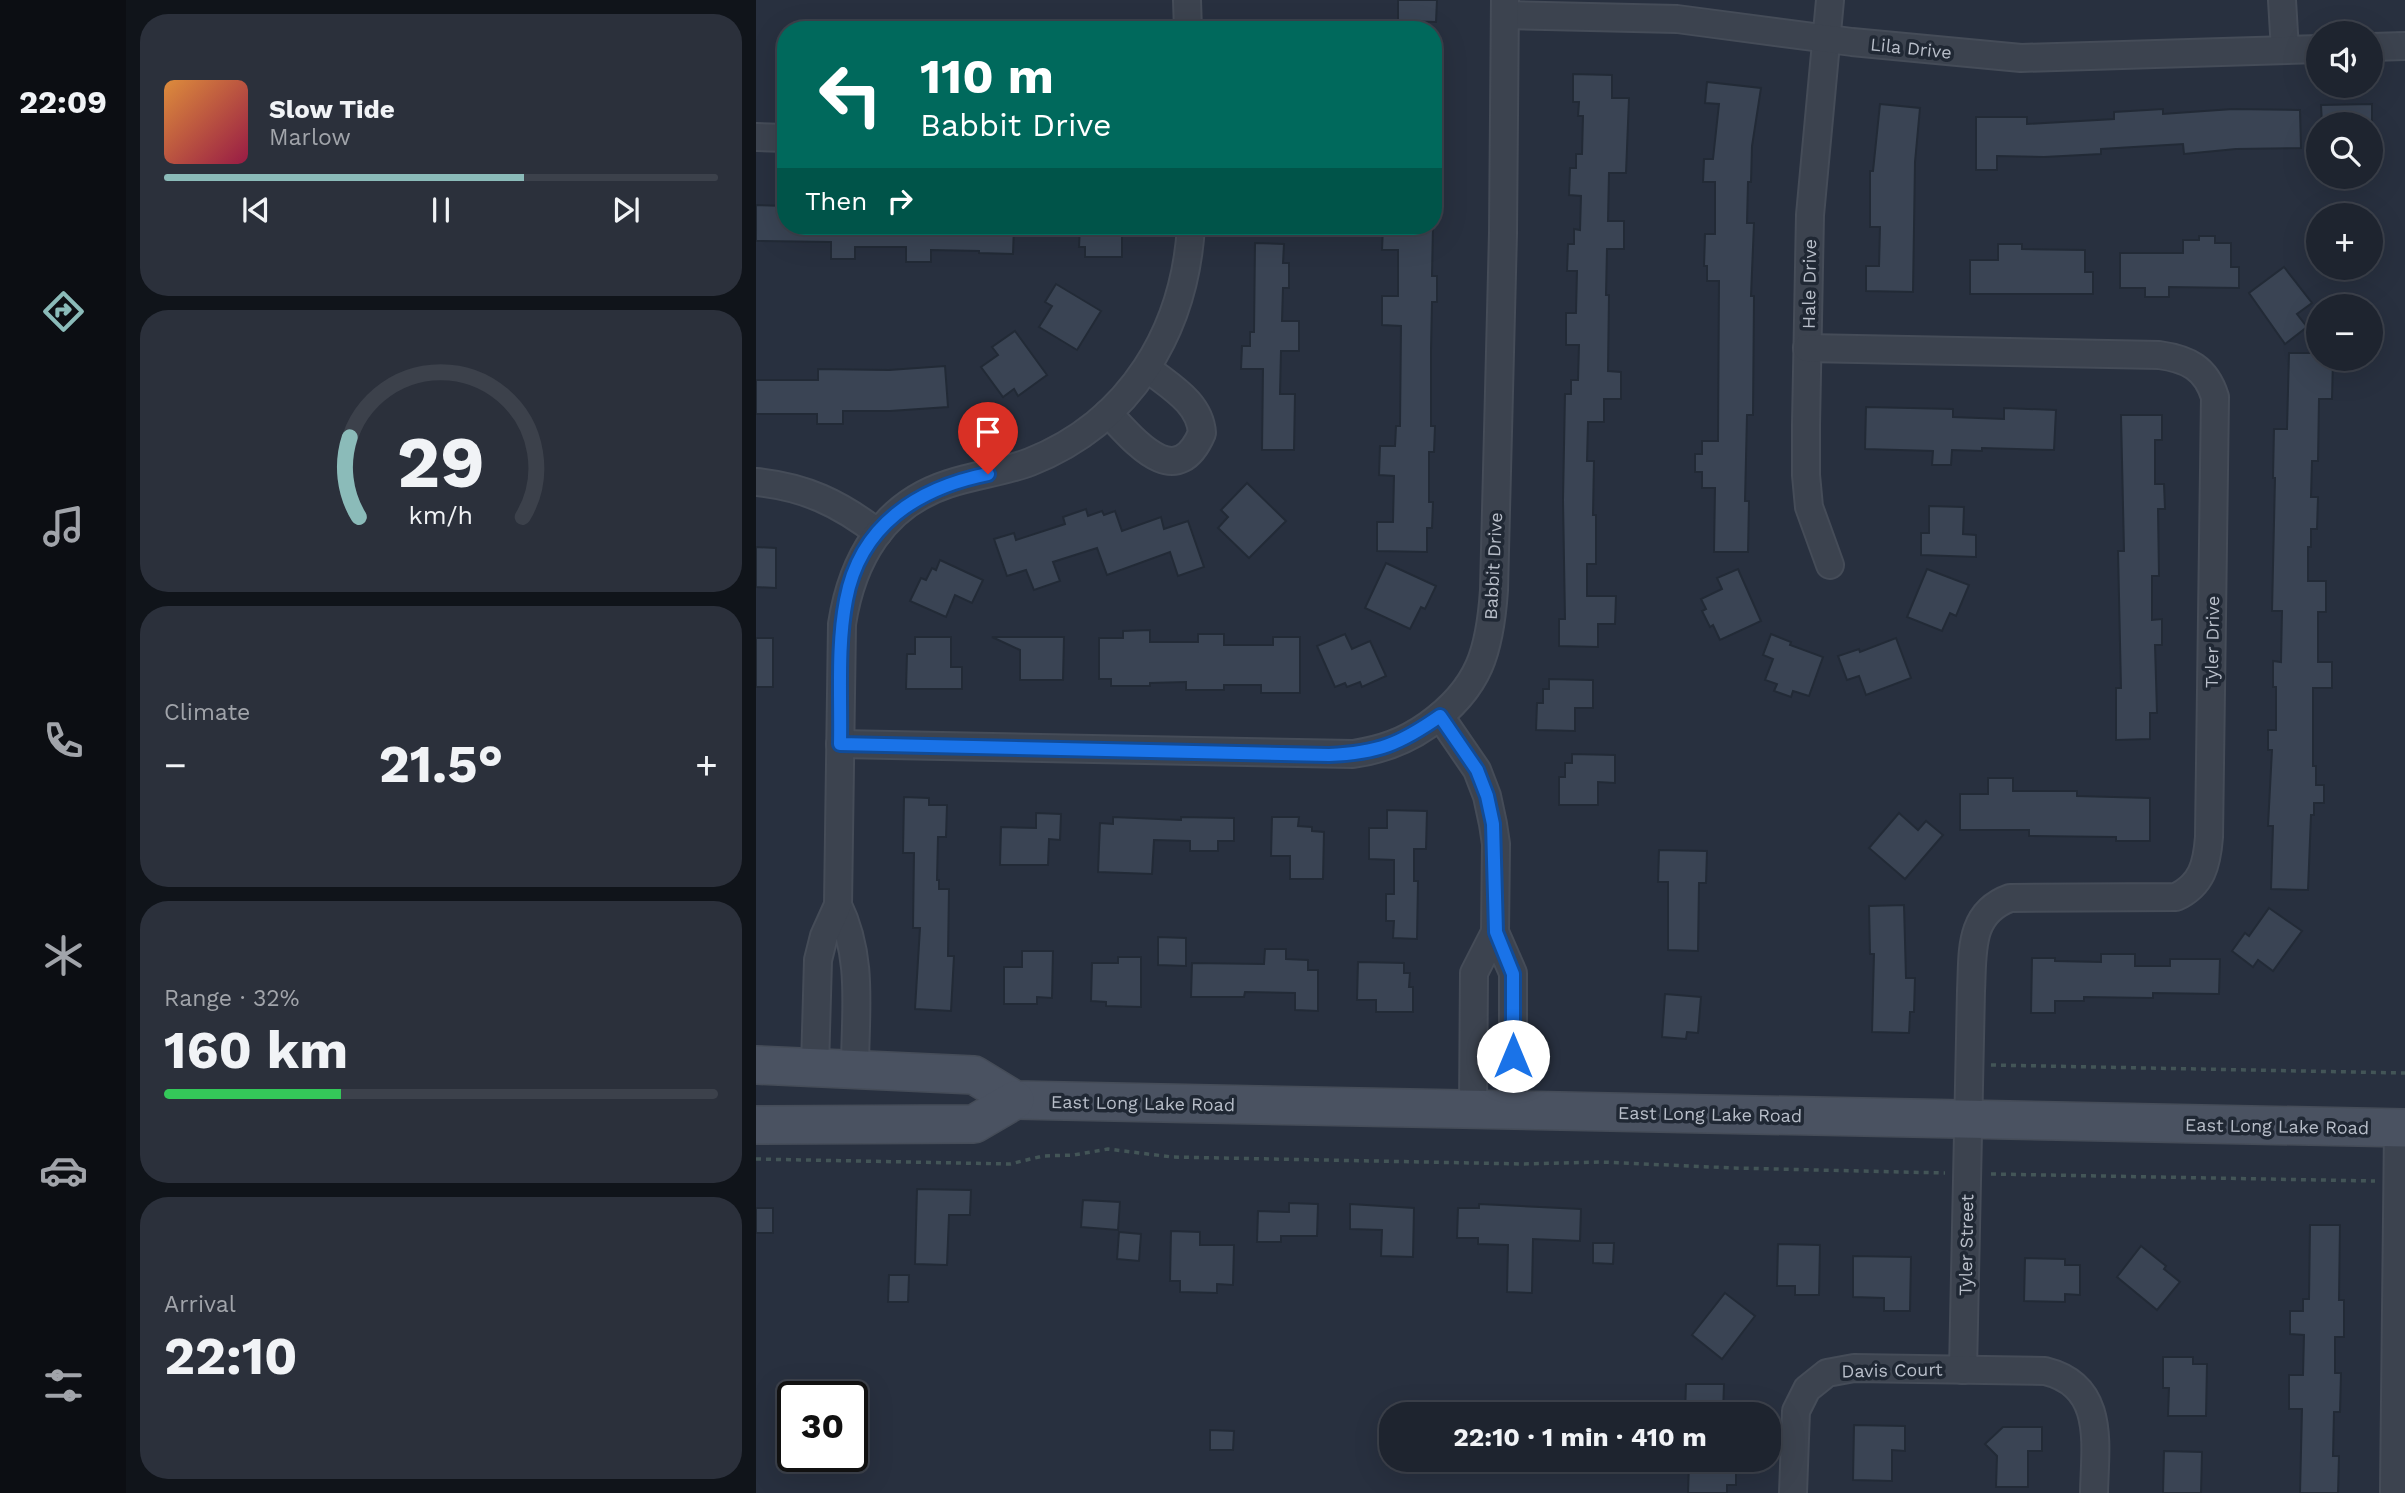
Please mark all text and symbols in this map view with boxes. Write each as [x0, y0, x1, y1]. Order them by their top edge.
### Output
map controls [2306, 21, 2383, 371]
button: sound [2306, 21, 2383, 98]
street label: Lila Drive [1869, 33, 1953, 63]
text: 110 m [920, 47, 1054, 105]
icon: left [805, 49, 896, 140]
text: 22:09 [19, 83, 107, 121]
text: Slow Tide [269, 94, 395, 124]
text: Babbit Drive [920, 106, 1112, 144]
button: search [2306, 112, 2383, 189]
text: Marlow [269, 124, 351, 151]
icon: right [881, 182, 919, 220]
text: Then [805, 186, 867, 216]
icon: previous [237, 191, 275, 229]
icon: pause [422, 191, 460, 229]
icon: next [607, 191, 645, 229]
button: + [2306, 203, 2383, 280]
street label: Hale Drive [1798, 239, 1820, 329]
icon: directions [39, 287, 88, 336]
button: − [2306, 294, 2383, 371]
pin [958, 402, 1018, 474]
icon: arrive [969, 413, 1007, 451]
text: 29 [397, 419, 485, 505]
text: km/h [409, 500, 473, 529]
icon: music [39, 502, 88, 551]
street label: Babbit Drive [1480, 512, 1506, 620]
street label: Tyler Drive [2201, 596, 2223, 688]
text: Climate [164, 699, 250, 726]
icon: phone [39, 716, 88, 765]
text: 21.5° [379, 734, 503, 795]
text: − [164, 743, 187, 787]
text: + [695, 743, 718, 787]
icon: climate [39, 931, 88, 980]
text: Range · 32% [164, 985, 299, 1012]
position arrow [1476, 1019, 1550, 1093]
text: 160 km [164, 1020, 348, 1081]
street label: East Long Lake Road [1051, 1091, 1235, 1115]
street label: East Long Lake Road [1618, 1102, 1802, 1126]
street label: East Long Lake Road [2185, 1114, 2369, 1138]
icon: car [39, 1146, 88, 1195]
street label: Tyler Street [1955, 1193, 1977, 1296]
text: Arrival [164, 1291, 236, 1318]
text: 22:10 [164, 1326, 298, 1387]
street label: Davis Court [1841, 1359, 1943, 1381]
icon: filters [39, 1361, 88, 1410]
speed limit sign: 30 [777, 1381, 868, 1472]
text: 22:10 · 1 min · 410 m [1453, 1422, 1707, 1452]

